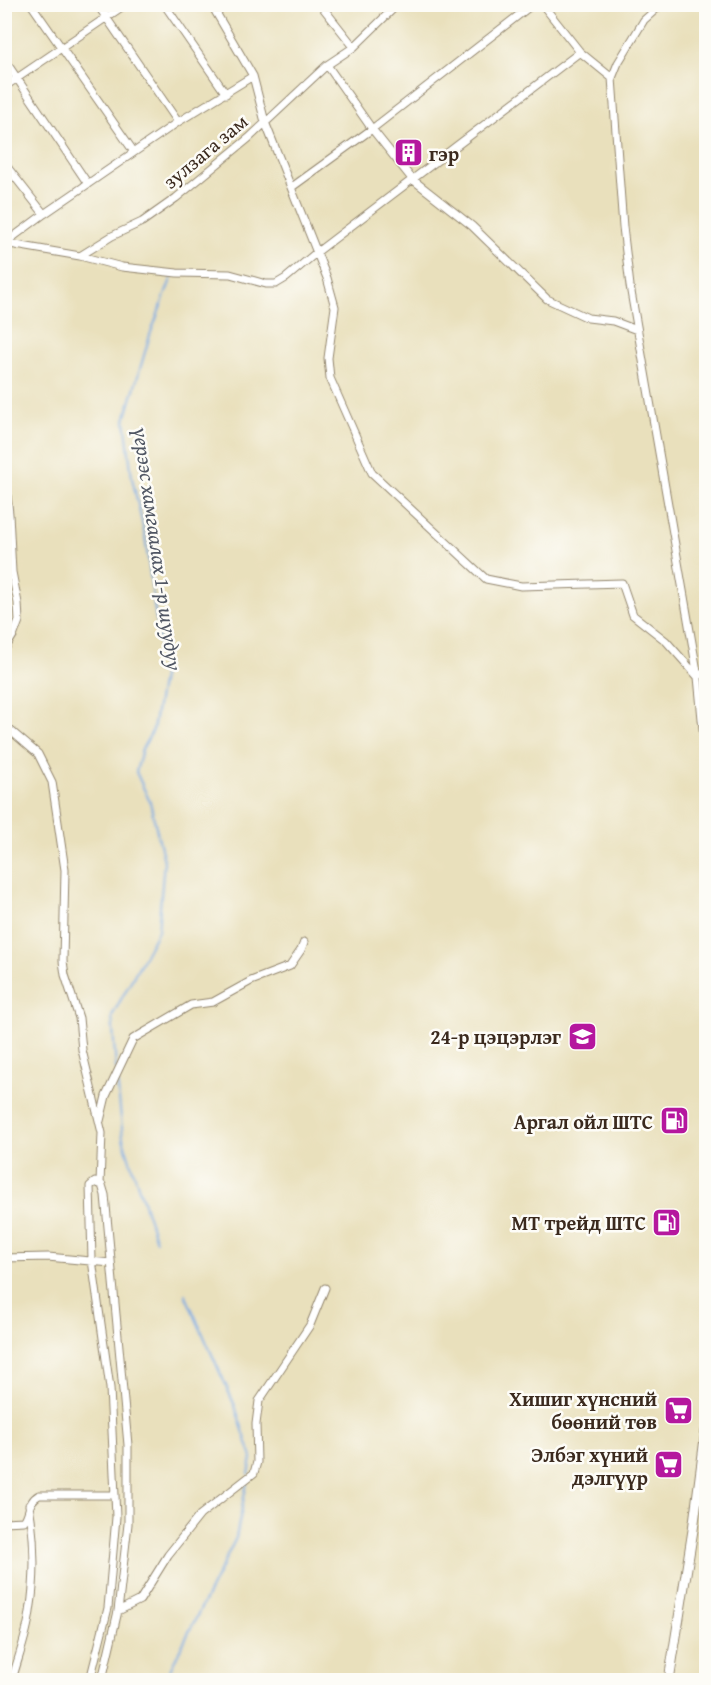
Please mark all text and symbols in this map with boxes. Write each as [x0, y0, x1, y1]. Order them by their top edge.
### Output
street label: зулзага зам [156, 107, 254, 195]
building icon: гэр [392, 137, 424, 169]
place label: гэр [429, 139, 459, 168]
water label: үерээс хамгаалах 1-р шуудуу [125, 425, 190, 673]
school or university icon: 24-р цэцэрлэг [566, 1020, 598, 1052]
place label: 24-р цэцэрлэг [430, 1022, 561, 1051]
fuel station icon: Аргал ойл ШТС [658, 1105, 690, 1137]
place label: Аргал ойл ШТС [514, 1107, 653, 1136]
fuel station icon: МТ трейд ШТС [651, 1206, 683, 1238]
place label: МТ трейд ШТС [511, 1208, 646, 1237]
place label: Хишиг хүнсний бөөний төв [509, 1384, 657, 1436]
supermarket icon: Хишиг хүнсний бөөний төв [662, 1394, 694, 1426]
place label: Элбэг хүний дэлгүүр [531, 1440, 648, 1492]
supermarket icon: Элбэг хүний дэлгүүр [653, 1449, 685, 1481]

